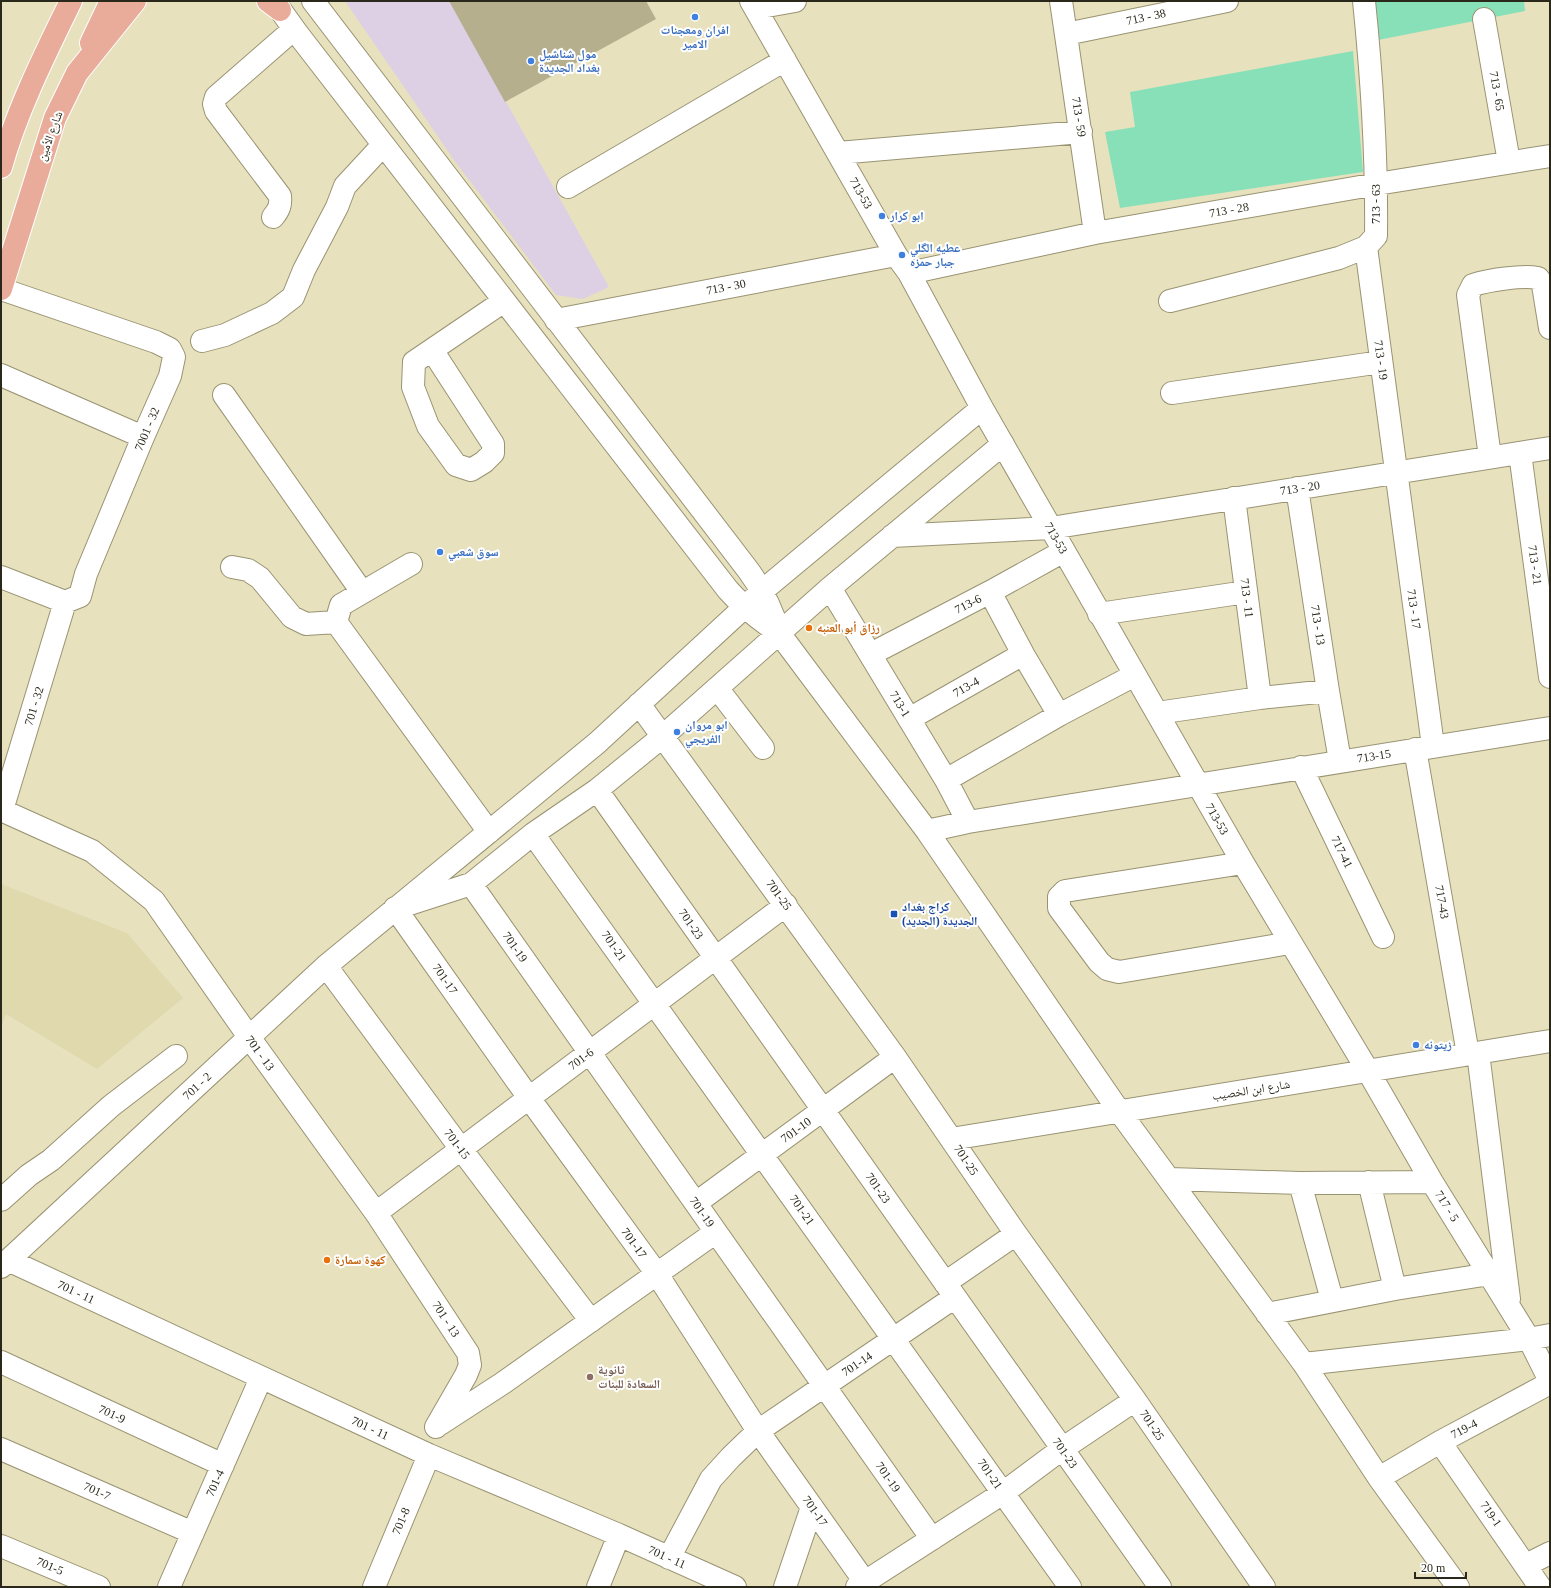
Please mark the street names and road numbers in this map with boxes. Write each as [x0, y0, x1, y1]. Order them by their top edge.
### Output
street label: 713 - 38 [1125, 6, 1167, 28]
street label: 713 - 65 [1487, 70, 1507, 112]
street label: 713 - 59 [1069, 96, 1089, 138]
street label: شارع الأمين [35, 109, 66, 163]
street label: 713-53 [846, 175, 876, 211]
street label: 713 - 63 [1369, 184, 1383, 224]
street label: 713 - 28 [1208, 200, 1250, 220]
street label: 713 - 30 [705, 276, 747, 298]
street label: 713 - 19 [1371, 339, 1391, 381]
street label: 7001 - 32 [132, 405, 162, 453]
street label: 713 - 20 [1279, 478, 1321, 498]
street label: 713-53 [1041, 520, 1071, 556]
street label: 713 - 21 [1525, 544, 1545, 586]
street label: 713 - 11 [1238, 578, 1256, 618]
street label: 713 - 17 [1404, 588, 1424, 630]
street label: 713-6 [952, 591, 984, 617]
street label: 713 - 13 [1308, 604, 1328, 646]
street label: 713-4 [950, 674, 982, 700]
street label: 701 - 32 [21, 685, 47, 727]
street label: 713-1 [887, 688, 913, 720]
street label: 713-15 [1356, 746, 1392, 766]
street label: 713-53 [1202, 801, 1232, 837]
street label: 717-41 [1328, 834, 1356, 870]
street label: 701-25 [763, 877, 795, 913]
street label: 717-43 [1432, 884, 1452, 920]
street label: 701-23 [676, 906, 706, 942]
street label: 701-21 [599, 928, 629, 964]
street label: 701-19 [500, 929, 530, 965]
street label: 701-17 [430, 961, 460, 997]
street label: 701 - 13 [243, 1033, 277, 1073]
street label: 701-6 [566, 1045, 596, 1073]
street label: 701 - 2 [180, 1069, 214, 1103]
street label: شارع ابن الخصيب [1211, 1077, 1291, 1104]
street label: 701-10 [778, 1114, 814, 1146]
street label: 701-15 [441, 1126, 473, 1162]
street label: 701-25 [951, 1142, 981, 1178]
street label: 701-23 [863, 1170, 893, 1206]
street label: 717 - 5 [1432, 1188, 1462, 1224]
street label: 701-21 [787, 1192, 817, 1228]
street label: 701-19 [687, 1194, 717, 1230]
street label: 701-17 [618, 1225, 650, 1261]
street label: 701 - 11 [55, 1277, 97, 1307]
street label: 701 - 13 [429, 1298, 463, 1340]
street label: 701-14 [839, 1349, 875, 1379]
street label: 701-9 [96, 1402, 128, 1426]
street label: 701-25 [1137, 1407, 1167, 1443]
street label: 701 - 11 [349, 1413, 391, 1443]
street label: 719-4 [1448, 1416, 1480, 1442]
street label: 701-23 [1050, 1435, 1080, 1471]
street label: 701-21 [975, 1456, 1005, 1492]
street label: 701-19 [873, 1459, 903, 1495]
street label: 701-4 [203, 1467, 227, 1499]
street label: 701-7 [81, 1479, 113, 1503]
street label: 701-17 [800, 1493, 830, 1529]
street label: 719-1 [1477, 1499, 1505, 1529]
street label: 701-8 [389, 1505, 413, 1537]
street label: 701 - 11 [646, 1543, 688, 1571]
street label: 701-5 [34, 1554, 66, 1578]

